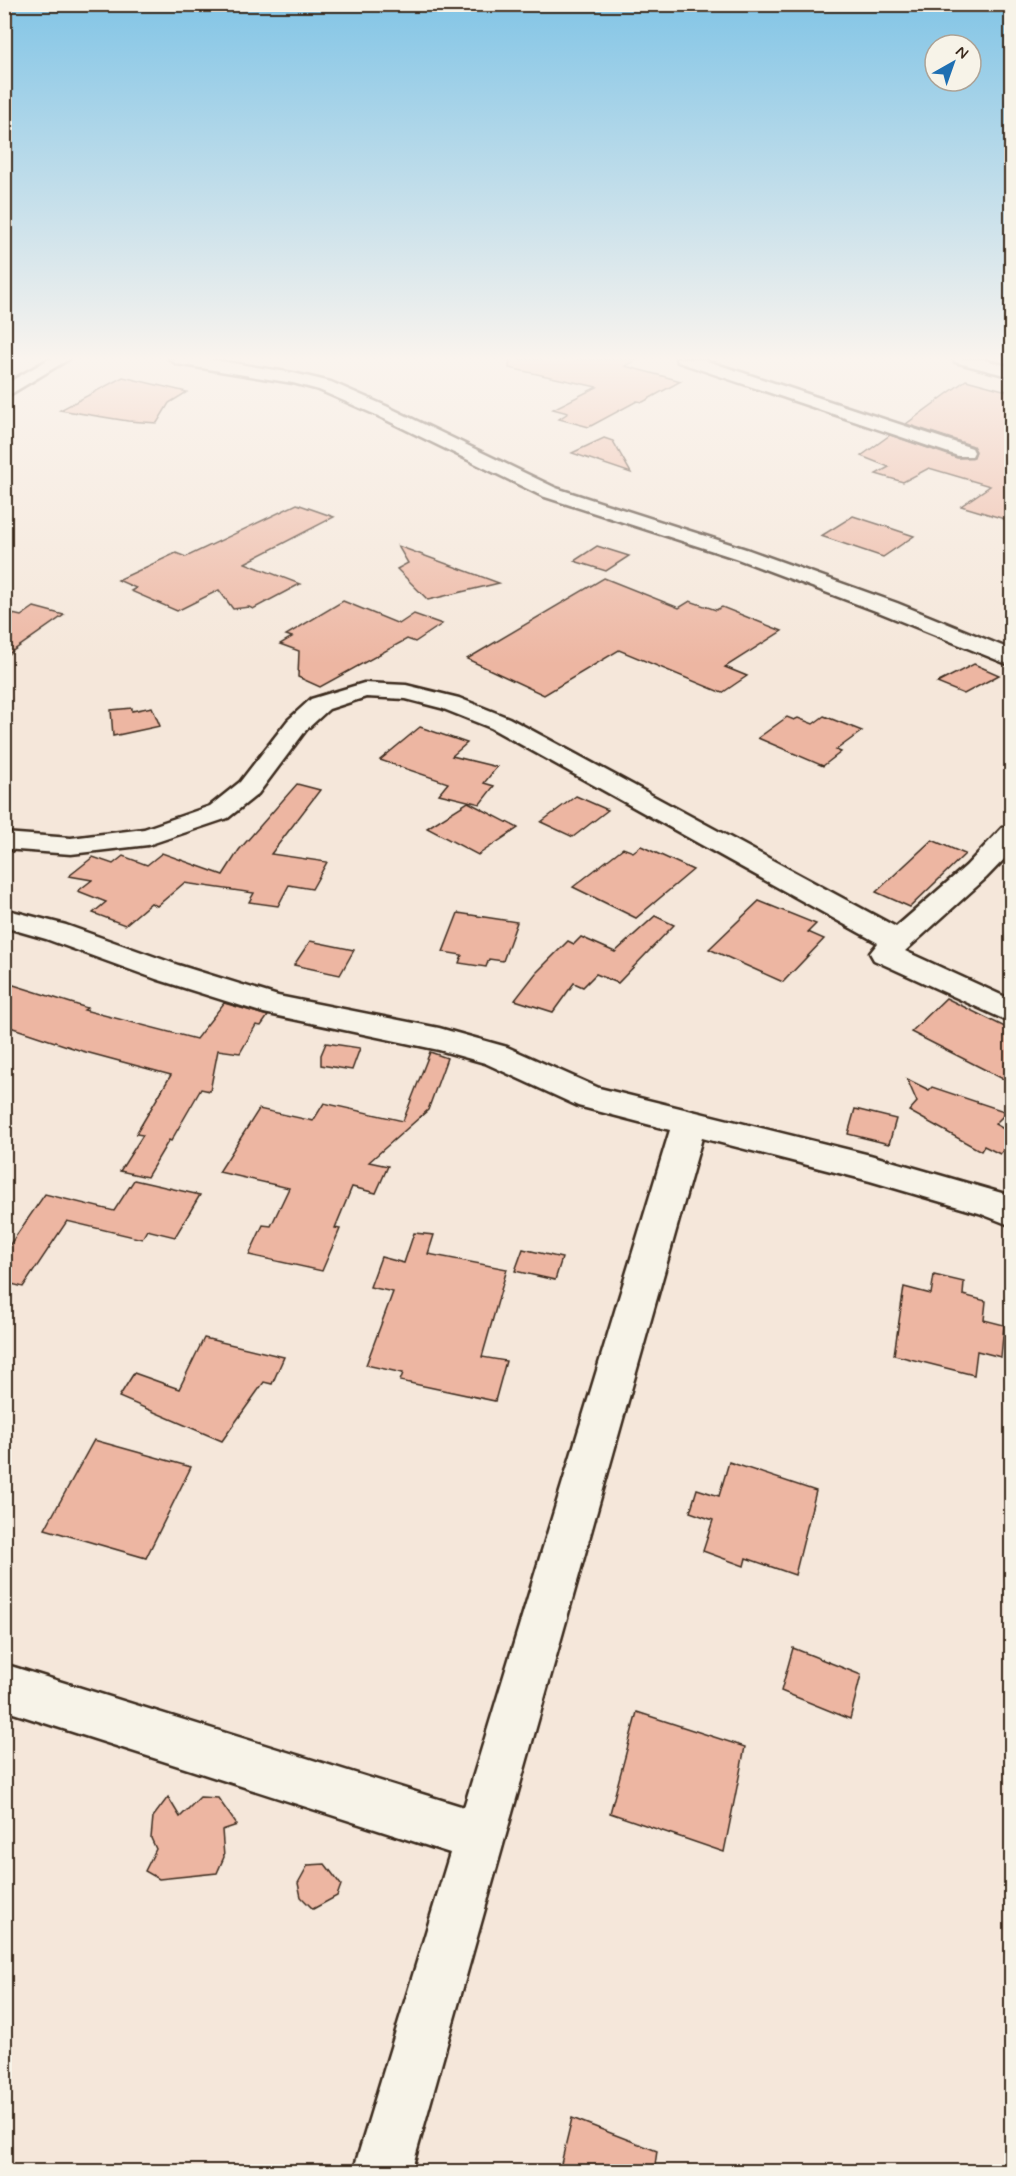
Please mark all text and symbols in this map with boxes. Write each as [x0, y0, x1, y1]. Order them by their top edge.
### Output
north arrow [923, 33, 983, 93]
text: N [951, 41, 973, 64]

